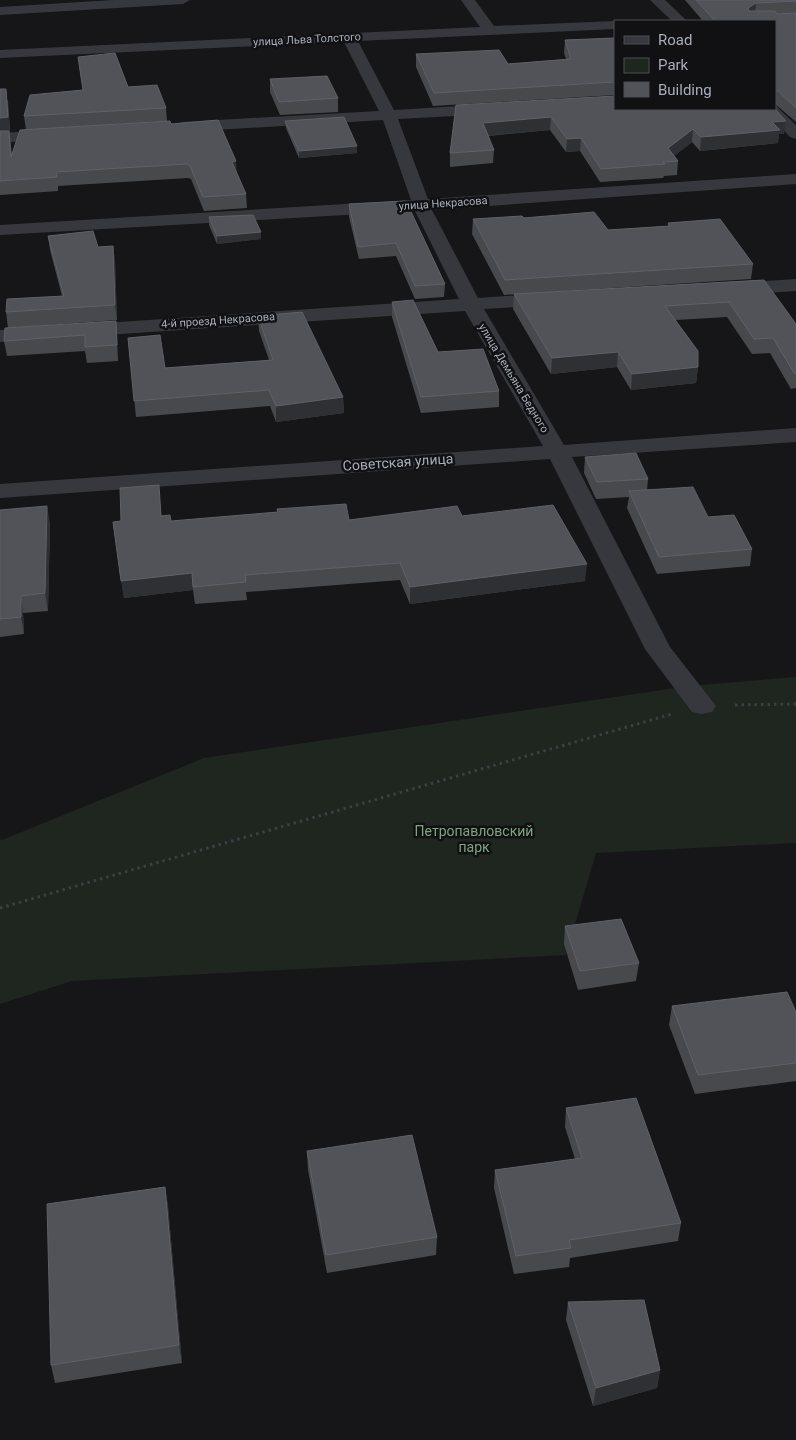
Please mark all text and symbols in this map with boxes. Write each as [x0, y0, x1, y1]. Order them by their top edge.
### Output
legend [614, 20, 776, 110]
street label: улица Льва Толстого [253, 30, 361, 49]
text: Road [658, 31, 692, 49]
text: Park [658, 56, 689, 74]
text: Building [658, 81, 712, 99]
street label: улица Некрасова [398, 194, 488, 213]
street label: 4-й проезд Некрасова [161, 310, 275, 331]
street label: улица Демьяна Бедного [476, 321, 551, 435]
street label: Советская улица [342, 450, 454, 474]
park label: Петропавловский парк [415, 823, 533, 855]

